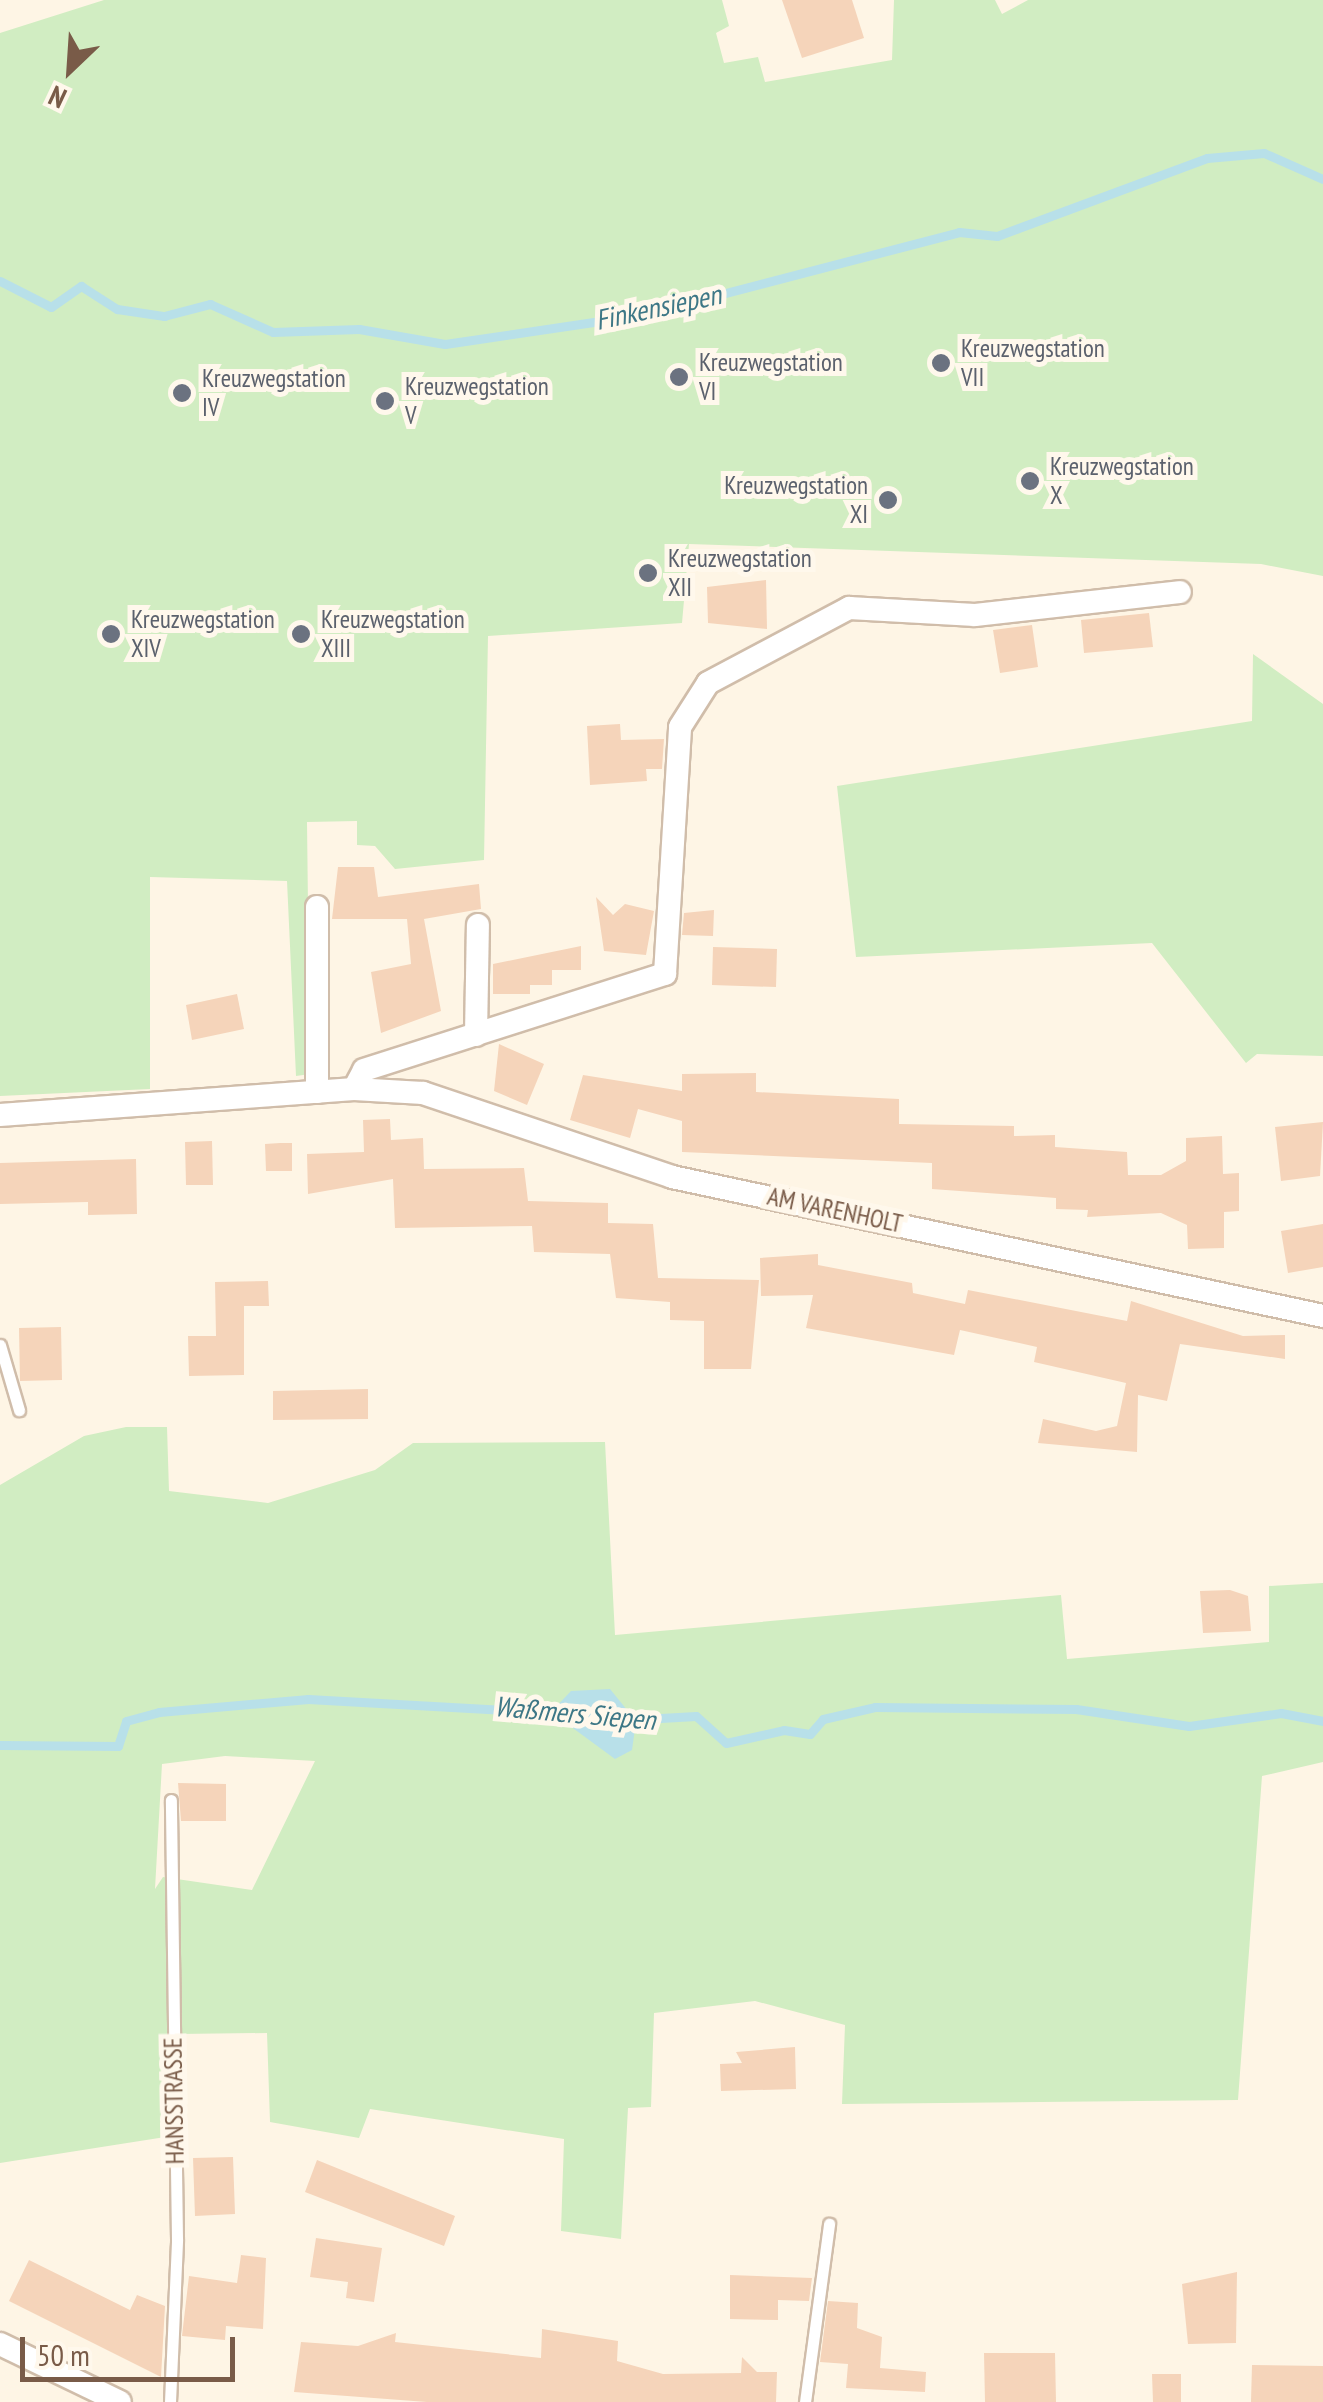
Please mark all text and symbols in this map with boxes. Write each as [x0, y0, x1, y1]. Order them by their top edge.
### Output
north arrow [20, 20, 120, 120]
text: N [42, 78, 72, 118]
water label: Finkensiepen [592, 277, 724, 337]
place label: Kreuzwegstation VII [961, 334, 1105, 393]
place label: Kreuzwegstation VI [699, 348, 843, 407]
marker: Kreuzwegstation VII [930, 352, 952, 374]
place label: Kreuzwegstation IV [202, 364, 346, 423]
marker: Kreuzwegstation VI [668, 366, 690, 388]
place label: Kreuzwegstation V [405, 372, 549, 431]
marker: Kreuzwegstation IV [171, 382, 193, 404]
marker: Kreuzwegstation V [374, 390, 396, 412]
place label: Kreuzwegstation X [1050, 452, 1194, 511]
marker: Kreuzwegstation X [1019, 470, 1041, 492]
place label: Kreuzwegstation XI [724, 471, 868, 530]
marker: Kreuzwegstation XI [877, 489, 899, 511]
place label: Kreuzwegstation XII [668, 544, 812, 603]
marker: Kreuzwegstation XII [637, 562, 659, 584]
place label: Kreuzwegstation XIV [131, 605, 275, 664]
place label: Kreuzwegstation XIII [321, 605, 465, 664]
marker: Kreuzwegstation XIV [100, 623, 122, 645]
marker: Kreuzwegstation XIII [290, 623, 312, 645]
street label: AM VARENHOLT [764, 1181, 906, 1239]
water label: Waßmers Siepen [493, 1689, 657, 1737]
street label: HANSSTRASSE [158, 2037, 190, 2165]
scale bar [25, 2317, 240, 2379]
text: 50 m [37, 2335, 90, 2374]

